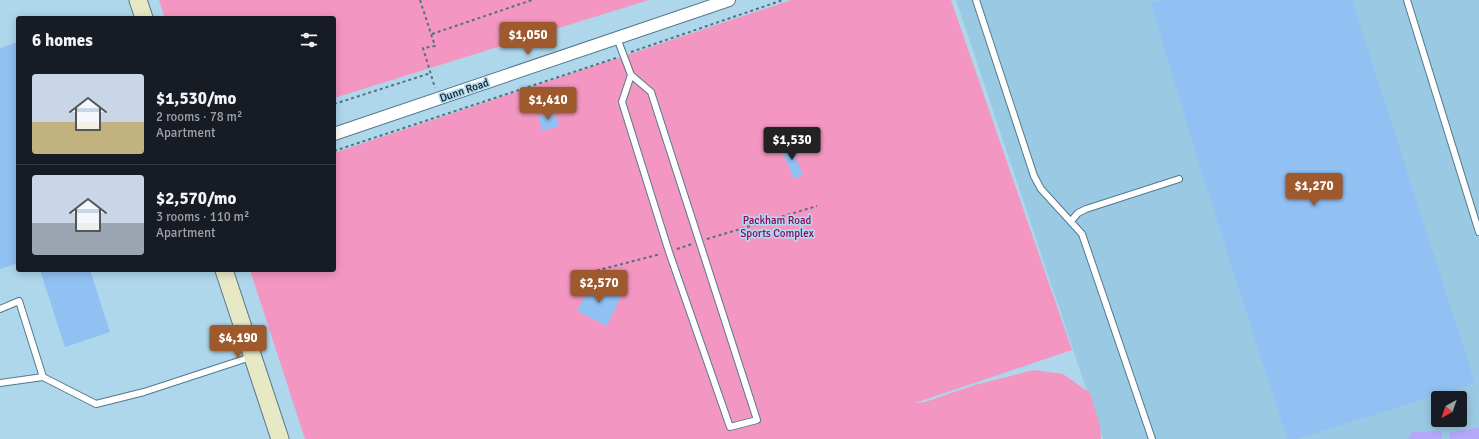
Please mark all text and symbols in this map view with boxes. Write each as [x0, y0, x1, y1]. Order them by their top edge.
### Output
pin: $1,050 [495, 22, 561, 56]
text: $1,050 [509, 27, 547, 43]
icon: filters [298, 29, 320, 51]
text: 6 homes [32, 30, 93, 51]
street label: Dunn Road [438, 76, 491, 105]
pin: $1,410 [515, 87, 581, 121]
text: $1,530/mo [156, 88, 236, 109]
icon: home [64, 90, 112, 138]
text: $1,410 [529, 92, 567, 108]
text: 2 rooms · 78 m² [156, 109, 242, 125]
text: Apartment [156, 125, 216, 141]
pin: $1,530 [759, 127, 825, 161]
text: $1,530 [773, 132, 811, 148]
pin: $1,270 [1281, 173, 1347, 207]
text: $1,270 [1295, 178, 1333, 194]
text: $2,570/mo [156, 188, 236, 209]
icon: home [64, 191, 112, 239]
text: 3 rooms · 110 m² [156, 209, 249, 225]
park label: Packham Road Sports Complex [740, 214, 814, 240]
text: Apartment [156, 225, 216, 241]
pin: $2,570 [566, 270, 632, 304]
text: $2,570 [580, 275, 618, 291]
pin: $4,190 [205, 325, 271, 359]
text: $4,190 [219, 330, 257, 346]
north arrow [1431, 391, 1467, 427]
map controls [1431, 391, 1467, 427]

